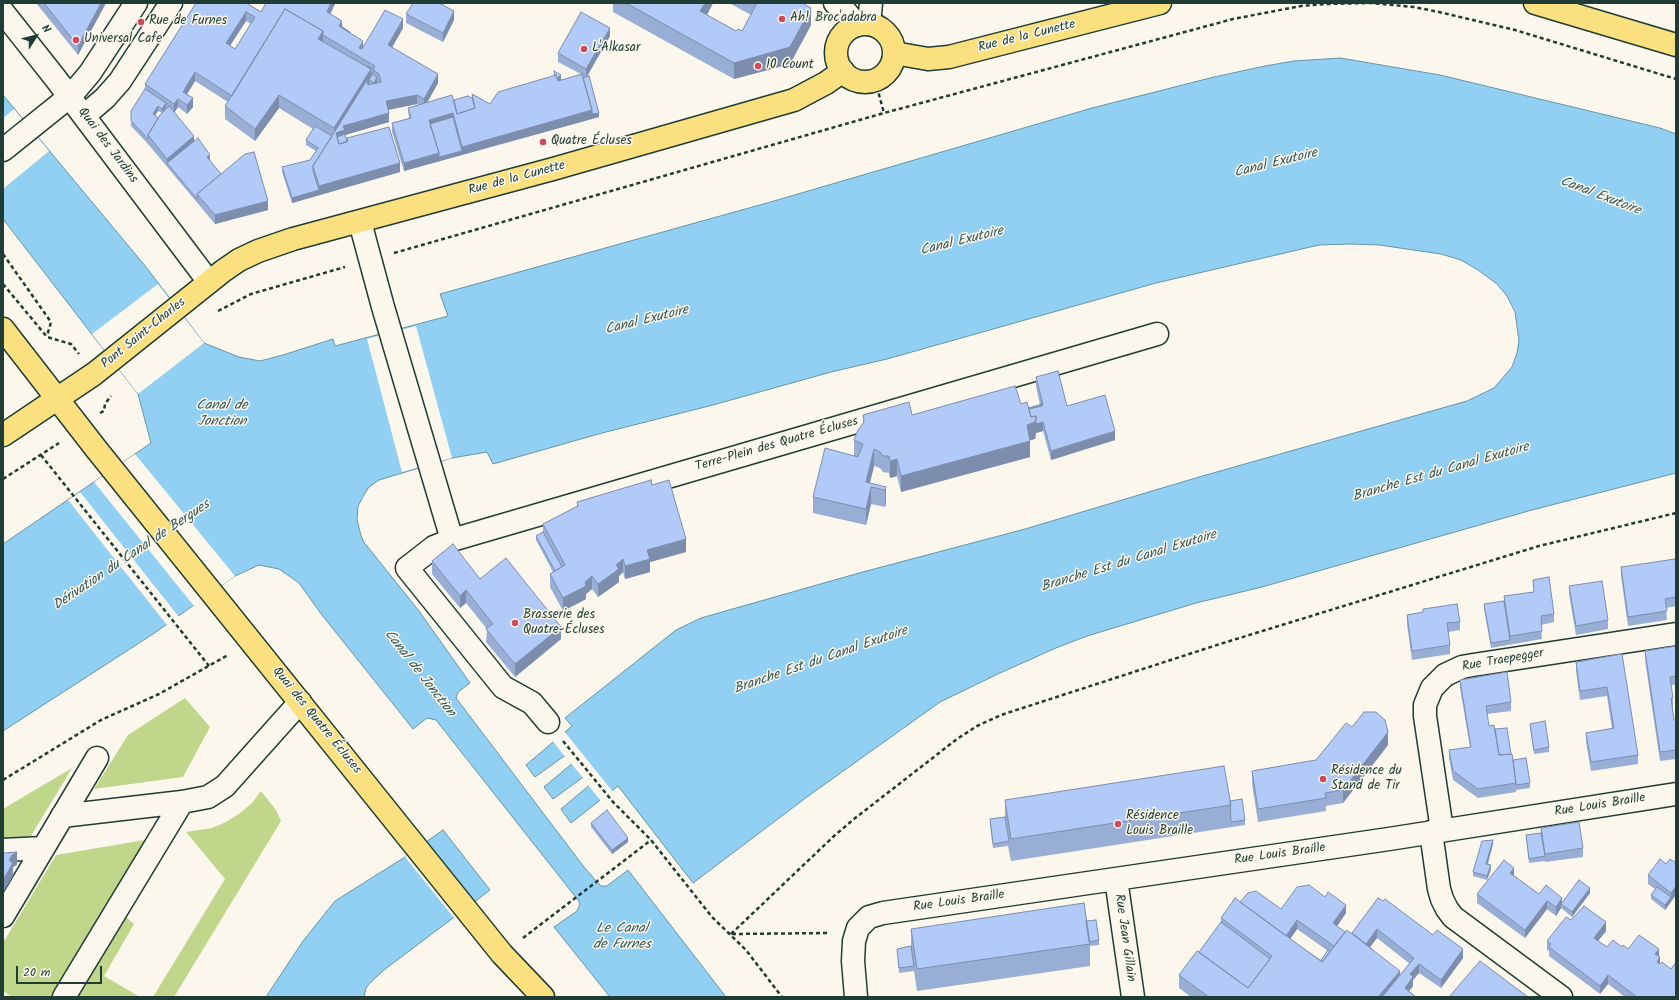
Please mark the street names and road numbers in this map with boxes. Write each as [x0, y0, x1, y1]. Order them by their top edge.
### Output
street label: Rue de la Cunette [977, 17, 1077, 57]
street label: Quai des Jardins [74, 105, 140, 187]
street label: Rue de la Cunette [467, 159, 567, 199]
street label: Pont Saint-Charles [99, 295, 189, 373]
street label: Terre-Plein des Quatre Écluses [694, 414, 860, 476]
street label: Rue Traepegger [1461, 646, 1545, 676]
street label: Quai des Quatre Écluses [268, 664, 364, 778]
street label: Rue Louis Braille [1553, 791, 1647, 821]
street label: Rue Louis Braille [1233, 841, 1327, 869]
street label: Rue Louis Braille [912, 888, 1006, 916]
street label: Rue Jean Gillain [1110, 893, 1138, 983]

